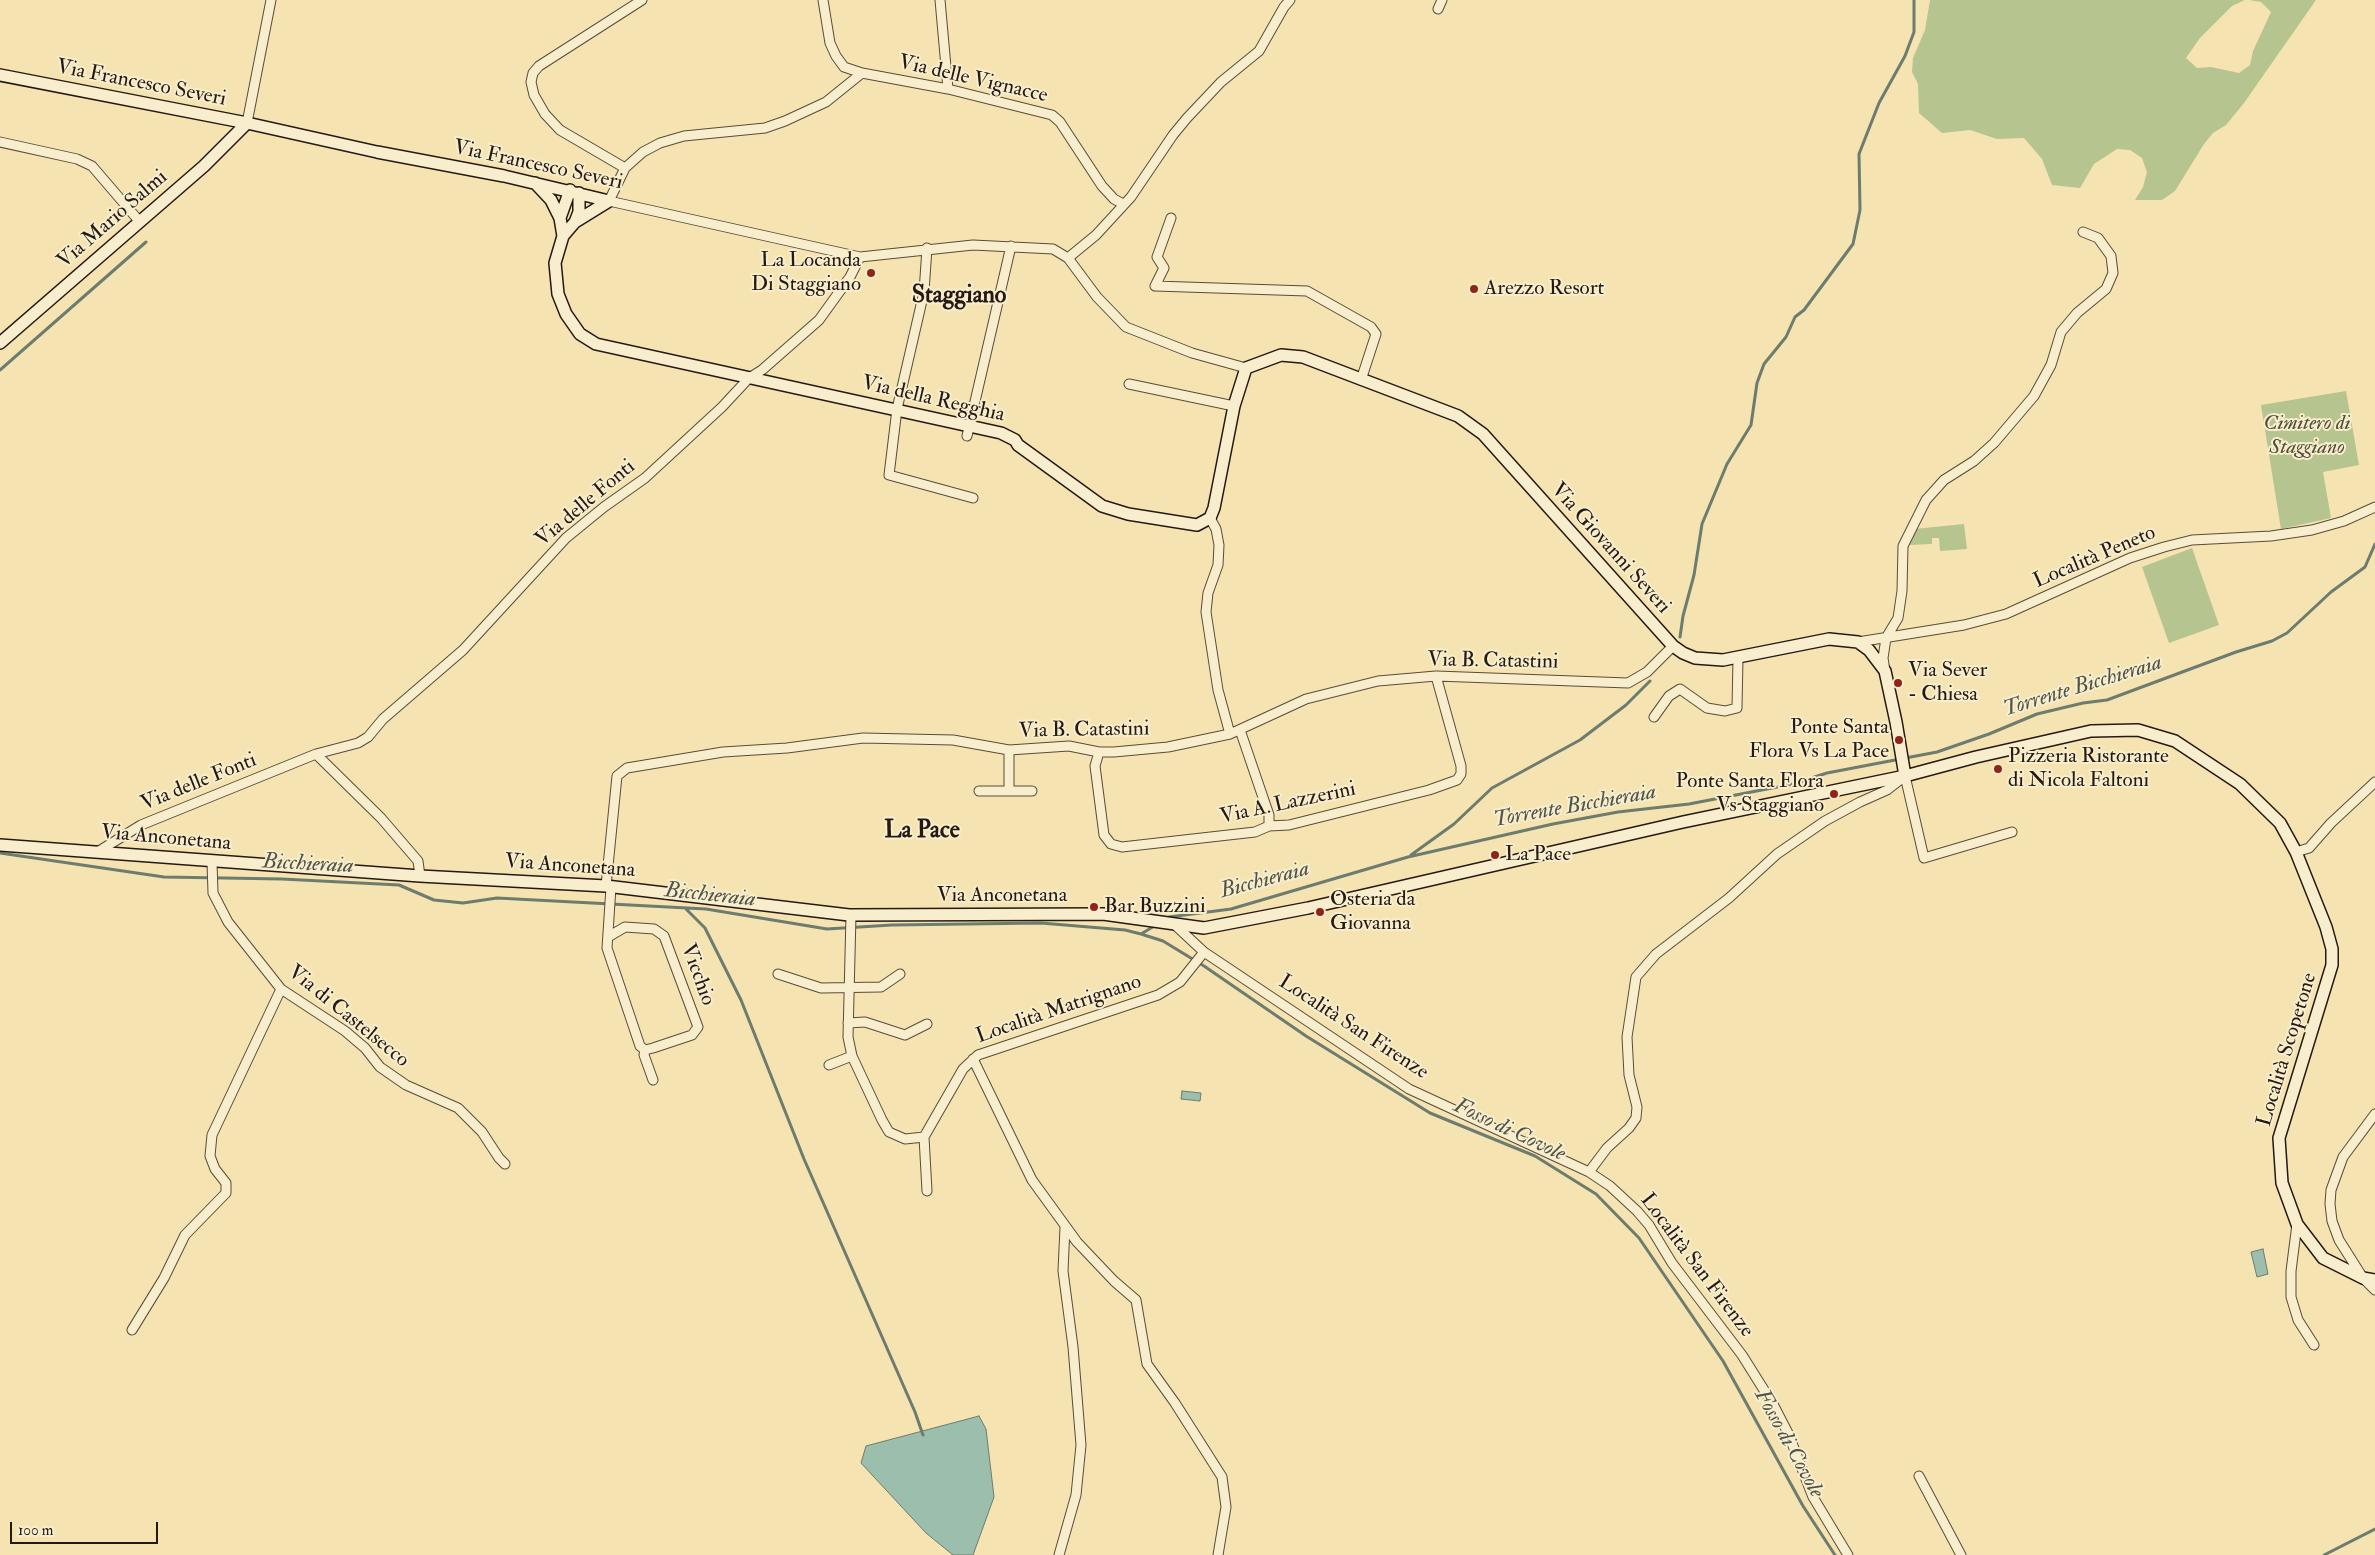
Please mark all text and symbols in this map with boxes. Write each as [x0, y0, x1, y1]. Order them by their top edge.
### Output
street label: Via delle Vignacce [896, 51, 1050, 109]
street label: Via Francesco Severi [54, 55, 228, 113]
street label: Via Francesco Severi [451, 136, 625, 196]
street label: Via Mario Salmi [53, 165, 173, 275]
place label: La Locanda Di Staggiano [751, 248, 861, 298]
marker: La Locanda Di Staggiano [865, 267, 877, 279]
place label: Arezzo Resort [1484, 276, 1604, 302]
district label: Staggiano [912, 283, 1006, 311]
marker: Arezzo Resort [1468, 283, 1480, 295]
street label: Via della Regghia [859, 371, 1007, 429]
park label: Cimitero di Staggiano [2264, 411, 2350, 461]
street label: Via delle Fonti [531, 455, 641, 553]
street label: Via Giovanni Severi [1545, 478, 1675, 620]
street label: Località Peneto [2030, 521, 2160, 595]
street label: Via B. Catastini [1427, 648, 1559, 676]
water label: Torrente Bicchieraia [2000, 650, 2166, 724]
place label: Via Sever - Chiesa [1908, 658, 1987, 708]
marker: Via Sever - Chiesa [1892, 677, 1904, 689]
place label: Ponte Santa Flora Vs La Pace [1749, 715, 1889, 765]
street label: Via B. Catastini [1018, 717, 1150, 745]
marker: Ponte Santa Flora Vs La Pace [1893, 734, 1905, 746]
place label: Pizzeria Ristorante di Nicola Faltoni [2008, 744, 2169, 794]
street label: Via delle Fonti [138, 748, 260, 818]
marker: Pizzeria Ristorante di Nicola Faltoni [1992, 763, 2004, 775]
place label: Ponte Santa Flora Vs Staggiano [1676, 769, 1824, 819]
street label: Via A. Lazzerini [1218, 777, 1358, 831]
water label: Torrente Bicchieraia [1492, 780, 1658, 834]
marker: Ponte Santa Flora Vs Staggiano [1828, 788, 1840, 800]
district label: La Pace [884, 818, 960, 846]
street label: Via Anconetana [100, 821, 232, 857]
place label: La Pace [1505, 842, 1571, 868]
water label: Bicchieraia [262, 849, 354, 881]
marker: La Pace [1489, 849, 1501, 861]
street label: Via Anconetana [504, 850, 636, 884]
water label: Bicchieraia [1218, 856, 1312, 906]
water label: Bicchieraia [663, 878, 757, 914]
street label: Via Anconetana [937, 883, 1067, 909]
place label: Osteria da Giovanna [1330, 887, 1415, 937]
place label: Bar Buzzini [1104, 894, 1206, 920]
marker: Bar Buzzini [1088, 901, 1100, 913]
marker: Osteria da Giovanna [1314, 906, 1326, 918]
street label: Vicchio [674, 941, 720, 1009]
street label: Via di Castelsecco [282, 960, 414, 1074]
street label: Località Matrignano [973, 970, 1145, 1050]
street label: Località San Firenze [1273, 970, 1433, 1086]
street label: Località Scopetone [2253, 970, 2323, 1130]
water label: Fosso di Covole [1449, 1094, 1569, 1168]
street label: Località San Firenze [1634, 1189, 1758, 1343]
water label: Fosso di Covole [1747, 1385, 1829, 1503]
scale bar [12, 1512, 160, 1544]
text: 100 m [18, 1521, 53, 1540]

